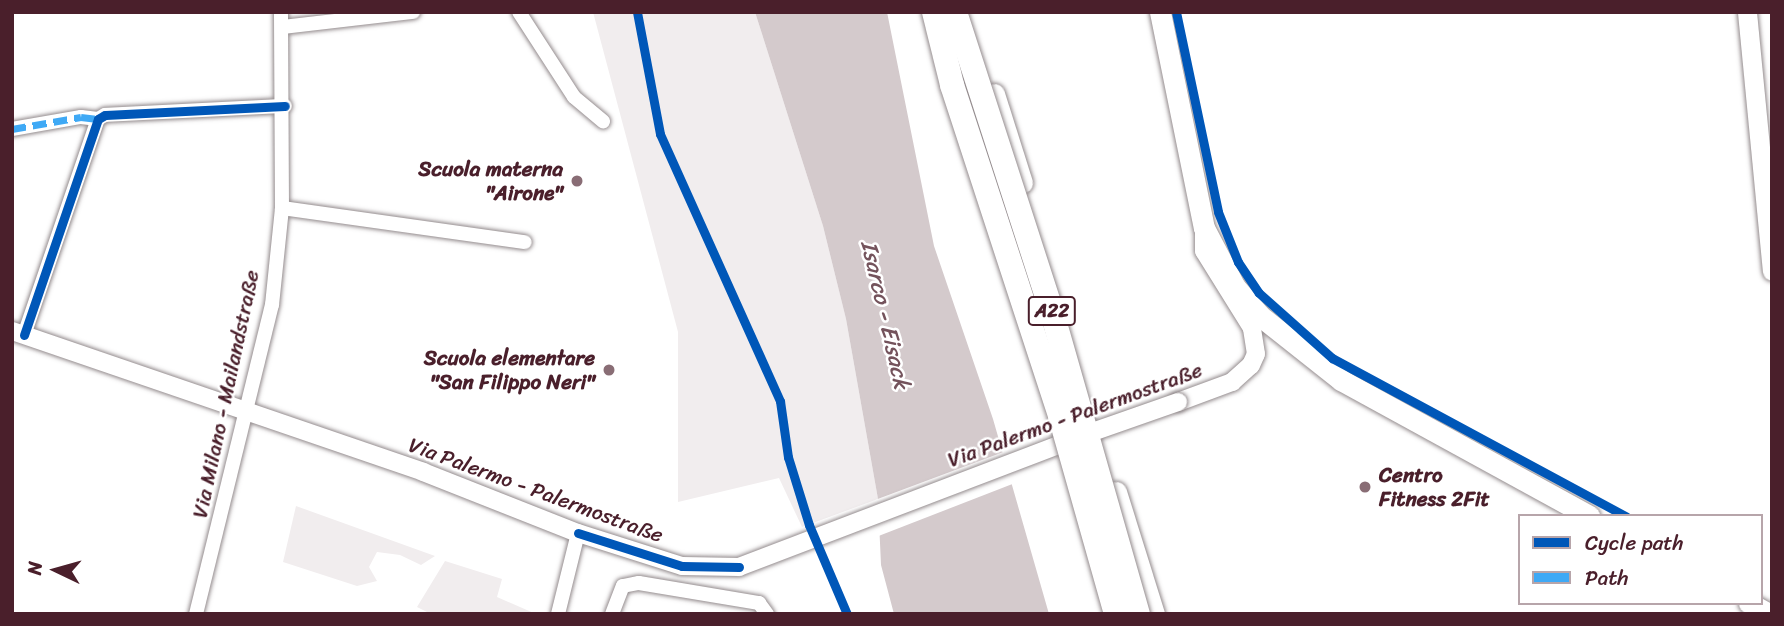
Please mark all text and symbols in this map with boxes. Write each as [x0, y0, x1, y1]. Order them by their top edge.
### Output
place label: Scuola materna "Airone" [418, 156, 563, 206]
marker: Scuola materna "Airone" [569, 173, 585, 189]
water label: Isarco - Eisack [855, 238, 915, 392]
street label: Via Milano - Mailandstraße [188, 268, 264, 520]
road number: A22 [1028, 296, 1076, 326]
place label: Scuola elementare "San Filippo Neri" [423, 345, 595, 395]
street label: Via Palermo - Palermostraße [944, 357, 1206, 473]
marker: Scuola elementare "San Filippo Neri" [601, 362, 617, 378]
street label: Via Palermo - Palermostraße [405, 432, 667, 548]
place label: Centro Fitness 2Fit [1379, 462, 1490, 512]
marker: Centro Fitness 2Fit [1357, 479, 1373, 495]
legend [1518, 514, 1763, 605]
text: Cycle path [1585, 524, 1684, 562]
north arrow [21, 535, 91, 605]
text: Path [1585, 559, 1628, 597]
text: N [18, 560, 52, 576]

